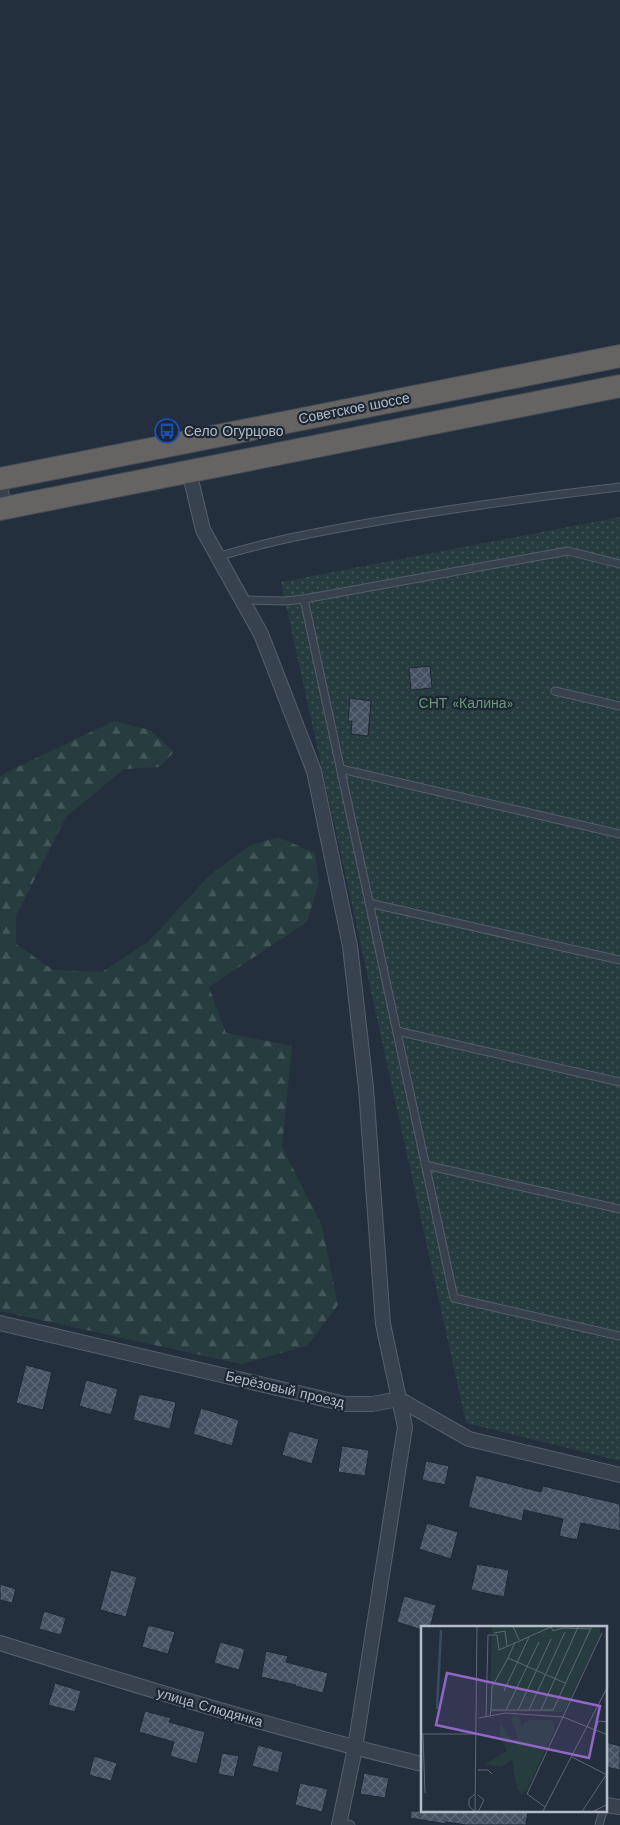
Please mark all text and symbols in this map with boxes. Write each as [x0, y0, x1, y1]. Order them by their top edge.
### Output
street label: Советское шоссе [297, 389, 411, 427]
bus stop icon: Село Огурцово [154, 418, 180, 444]
place label: Село Огурцово [184, 423, 284, 439]
park label: СНТ «Калина» [419, 695, 513, 711]
street label: Берёзовый проезд [224, 1368, 346, 1410]
inset map [421, 1626, 608, 1812]
street label: улица Слюдянка [155, 1684, 265, 1730]

